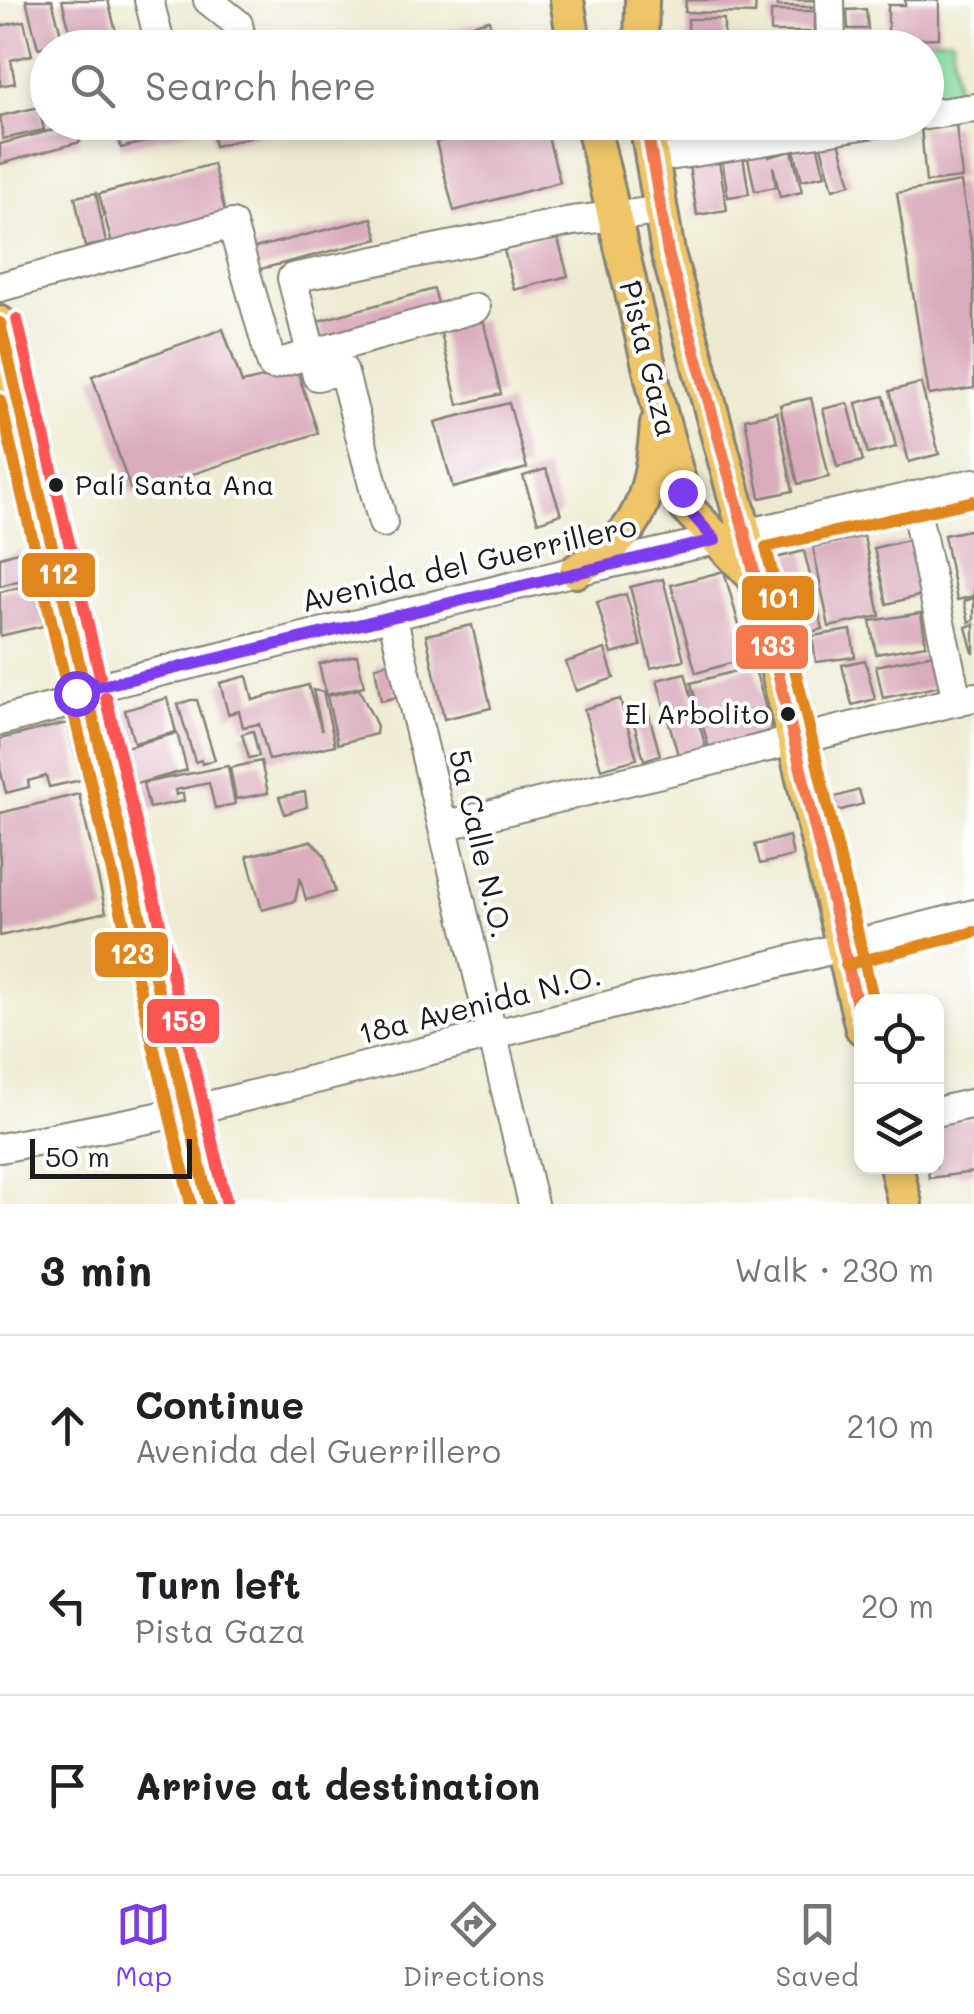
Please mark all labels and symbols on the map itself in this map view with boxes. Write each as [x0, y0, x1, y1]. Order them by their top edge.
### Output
street label: Pista Gaza [611, 276, 689, 441]
place label: Palí Santa Ana [75, 466, 274, 502]
route end [660, 470, 706, 516]
marker: Palí Santa Ana [46, 475, 66, 495]
street label: Avenida del Guerrillero [297, 504, 640, 620]
line badge: 112 [20, 551, 97, 599]
text: 112 [38, 555, 78, 591]
line badge: 101 [740, 574, 816, 622]
text: 101 [757, 579, 799, 615]
line badge: 133 [734, 623, 810, 671]
text: 133 [749, 627, 795, 663]
route start [54, 671, 100, 717]
place label: El Arbolito [625, 695, 769, 731]
marker: El Arbolito [778, 704, 798, 724]
street label: 5a Calle N.O. [441, 745, 523, 942]
line badge: 123 [93, 930, 170, 979]
text: 123 [110, 935, 154, 971]
street label: 18a Avenida N.O. [354, 954, 605, 1053]
line badge: 159 [145, 997, 221, 1045]
text: 159 [160, 1002, 206, 1038]
scale bar [30, 1134, 192, 1178]

